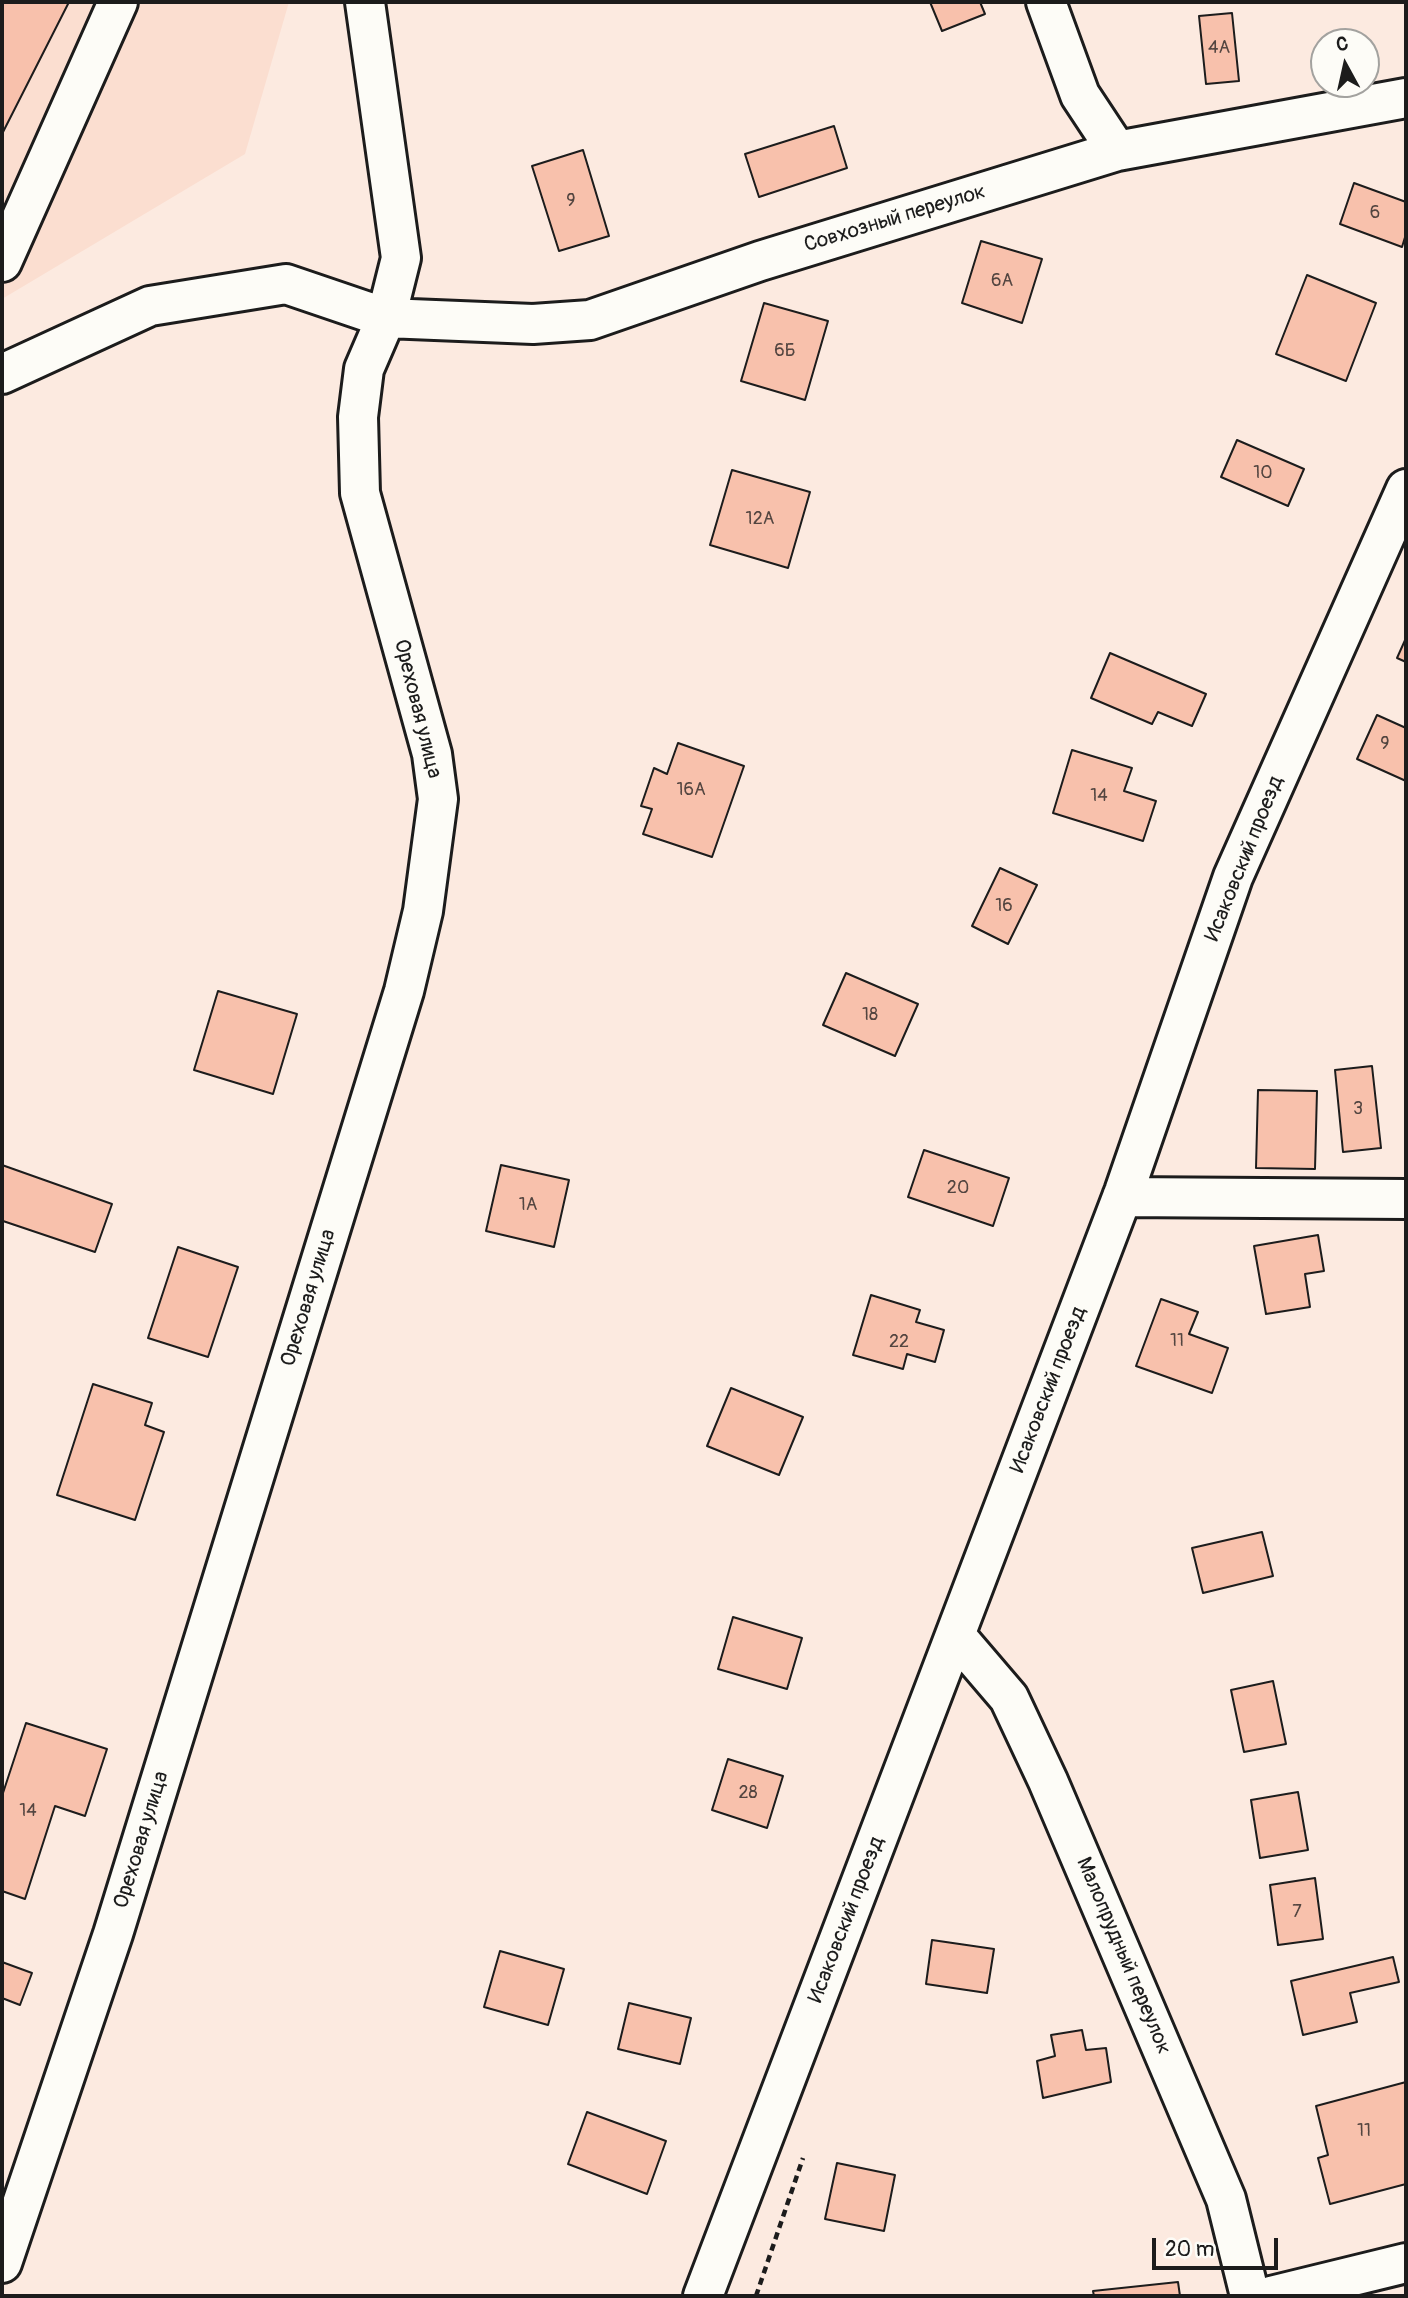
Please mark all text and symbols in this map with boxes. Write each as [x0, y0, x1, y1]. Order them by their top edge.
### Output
north arrow [1310, 28, 1380, 98]
text: С [1335, 31, 1350, 57]
house number: 4А [1208, 37, 1230, 59]
street label: Совхозный переулок [801, 179, 989, 259]
house number: 9 [566, 190, 576, 212]
house number: 6 [1370, 202, 1380, 224]
house number: 6А [991, 270, 1013, 292]
house number: 6Б [774, 340, 796, 362]
house number: 10 [1253, 462, 1273, 484]
house number: 12А [746, 508, 774, 530]
street label: Ореховая улица [388, 637, 446, 781]
house number: 9 [1380, 733, 1390, 755]
street label: Исаковский проезд [1200, 773, 1290, 945]
house number: 16А [676, 779, 706, 801]
house number: 14 [1090, 785, 1108, 807]
house number: 16 [995, 895, 1013, 917]
house number: 18 [862, 1004, 878, 1026]
house number: 3 [1353, 1098, 1363, 1120]
house number: 20 [947, 1177, 969, 1199]
house number: 1А [519, 1194, 537, 1216]
street label: Ореховая улица [276, 1226, 342, 1370]
street label: Исаковский проезд [1006, 1303, 1092, 1477]
house number: 11 [1170, 1330, 1184, 1352]
house number: 22 [889, 1331, 909, 1353]
street label: Ореховая улица [109, 1768, 175, 1912]
house number: 28 [738, 1782, 758, 1804]
house number: 14 [19, 1800, 37, 1822]
street label: Исаковский проезд [804, 1833, 890, 2007]
street label: Малопрудный переулок [1070, 1854, 1176, 2058]
house number: 7 [1292, 1901, 1302, 1923]
house number: 11 [1357, 2120, 1371, 2142]
scale bar [1156, 2224, 1282, 2268]
text: 20 m [1165, 2236, 1214, 2263]

